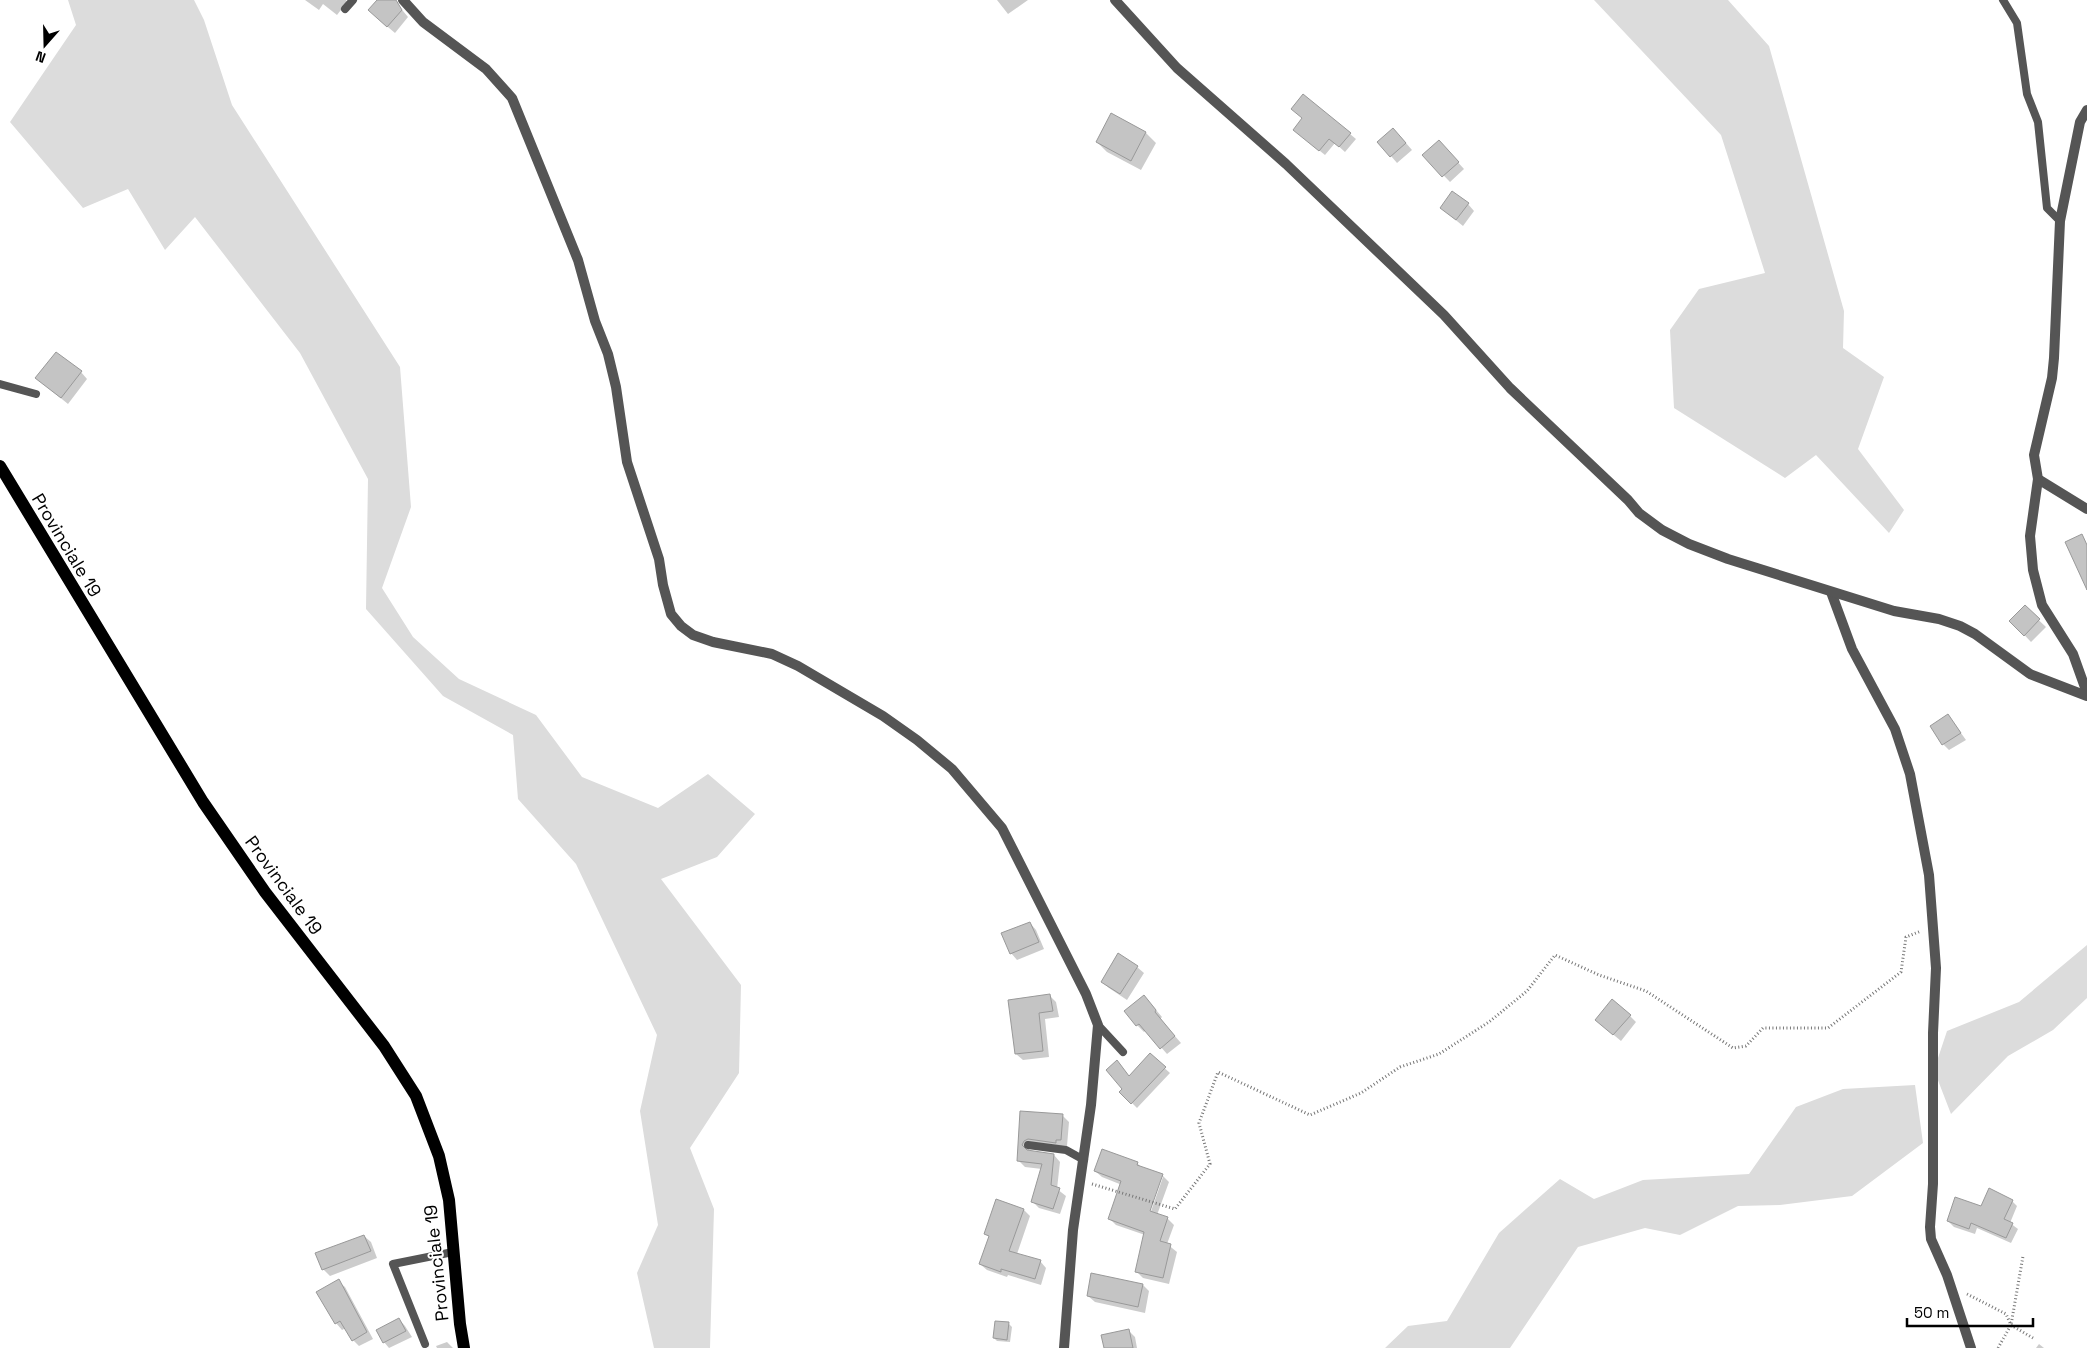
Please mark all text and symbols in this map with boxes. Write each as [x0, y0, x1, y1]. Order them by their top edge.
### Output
north arrow [20, 20, 70, 70]
text: N [33, 47, 48, 67]
street label: Provinciale 19 [27, 489, 107, 601]
street label: Provinciale 19 [240, 831, 328, 939]
street label: Provinciale 19 [418, 1204, 454, 1322]
scale bar [1907, 1296, 2033, 1328]
text: 50 m [1914, 1303, 1949, 1322]

